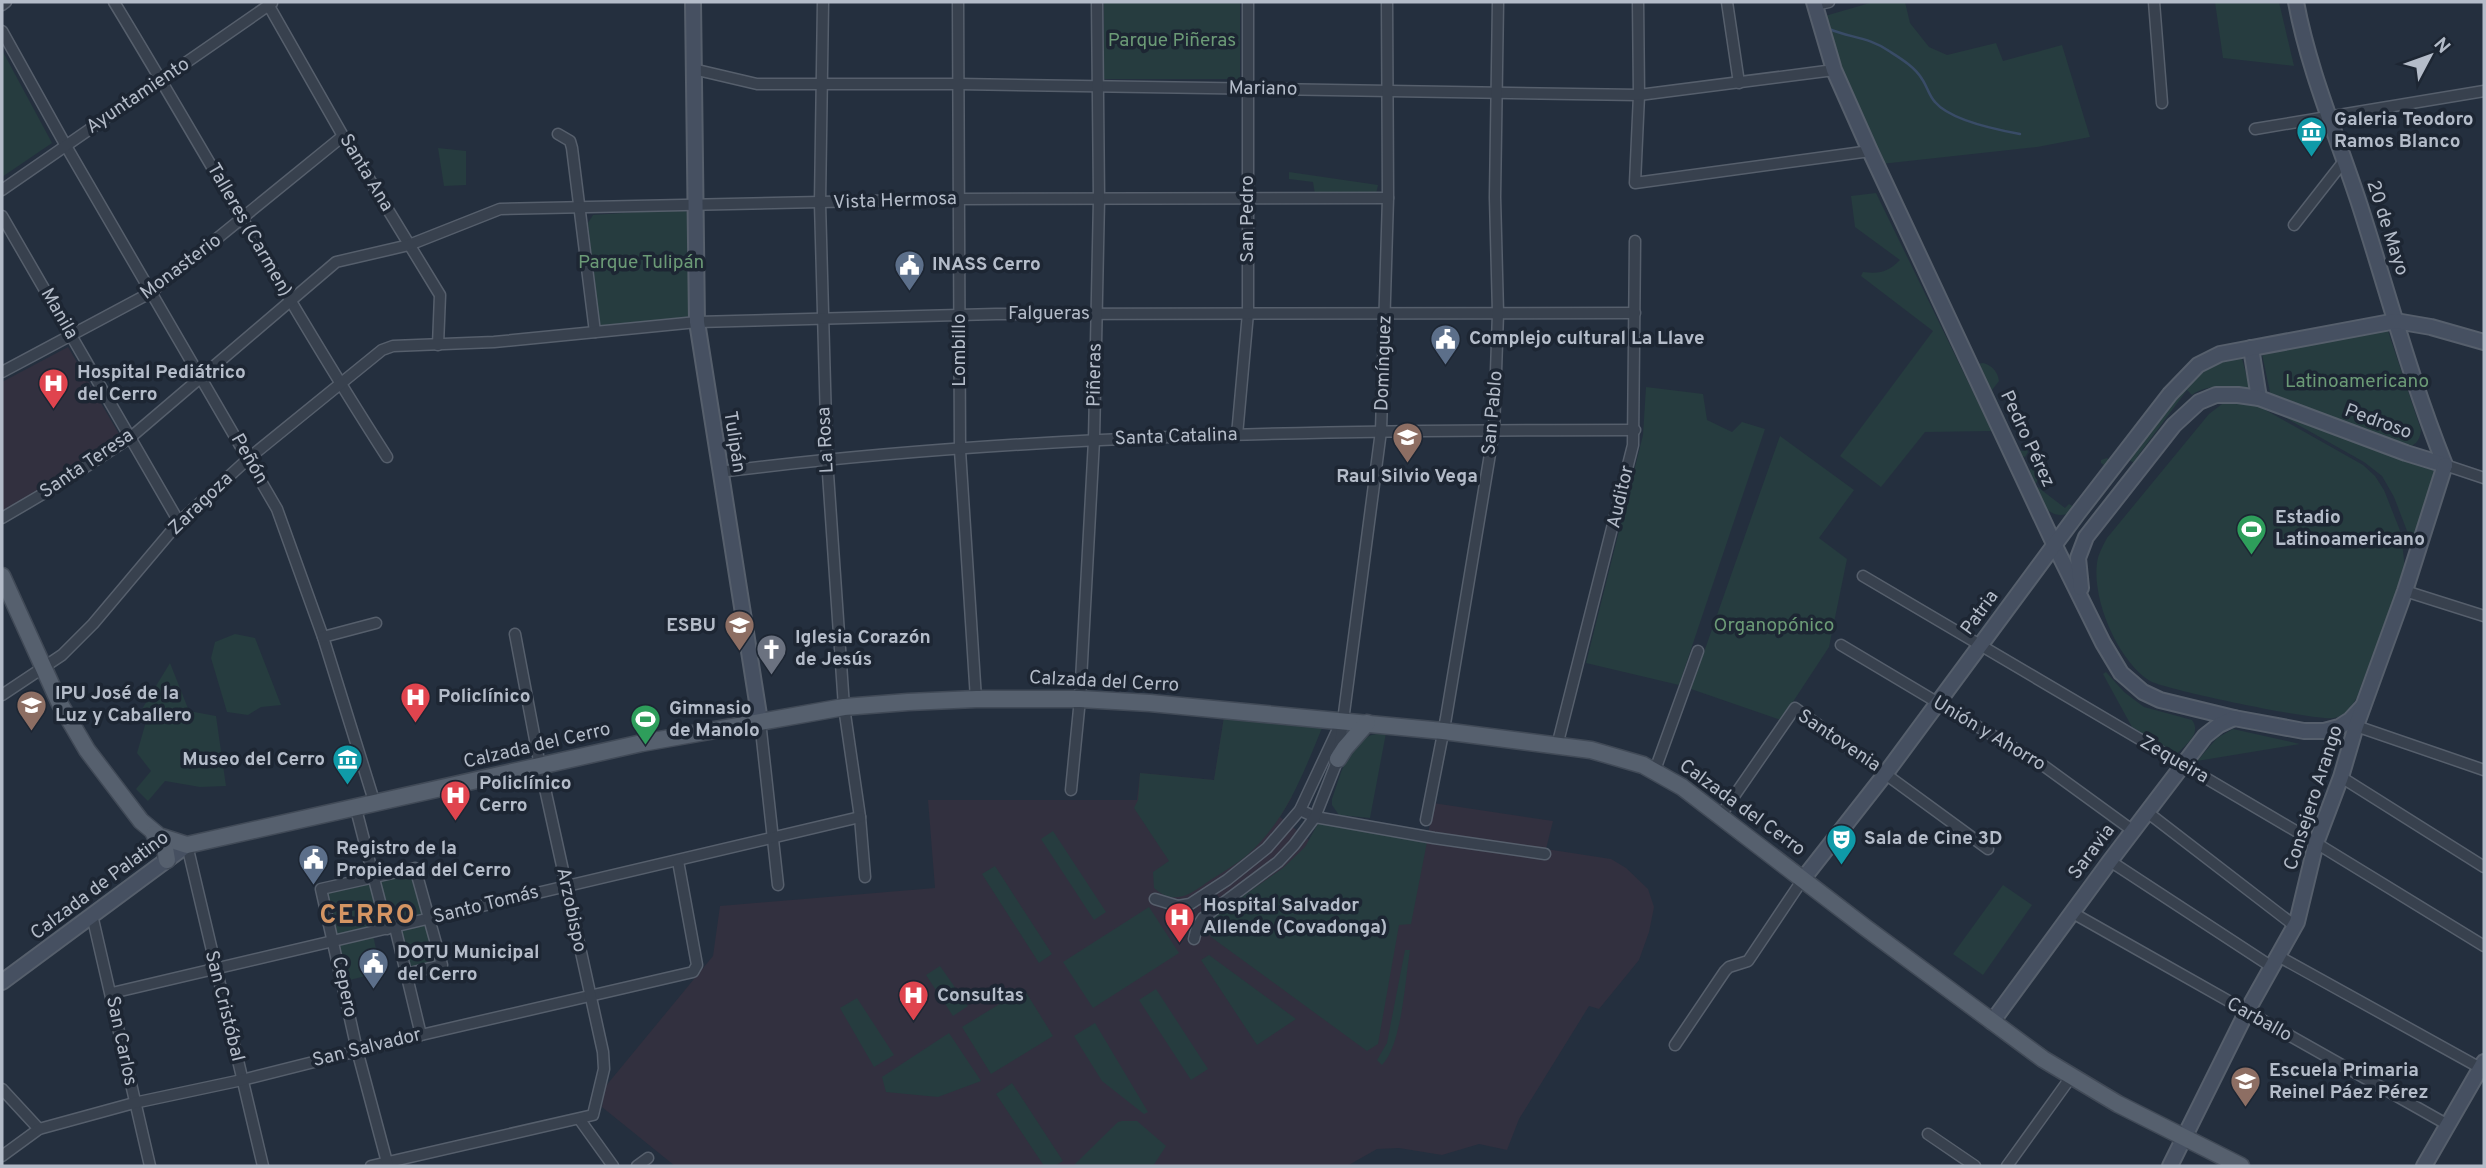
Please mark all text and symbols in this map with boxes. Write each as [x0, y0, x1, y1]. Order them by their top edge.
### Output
north arrow [2395, 21, 2465, 91]
park label: Parque Piñeras [1108, 29, 1236, 53]
text: N [2428, 33, 2455, 59]
street label: Ayuntamiento [82, 53, 194, 139]
street label: Mariano [1228, 76, 1298, 102]
place label: Galeria Teodoro Ramos Blanco [2334, 108, 2474, 154]
museum icon: Galeria Teodoro Ramos Blanco [2294, 114, 2328, 158]
street label: Santa Ana [333, 130, 399, 216]
street label: Talleres (Carmen) [201, 159, 297, 301]
street label: San Pedro [1236, 175, 1260, 263]
street label: 20 de Mayo [2360, 177, 2414, 279]
street label: Vista Hermosa [833, 187, 957, 215]
street label: Monasterio [136, 229, 226, 305]
public building icon: INASS Cerro [892, 248, 926, 292]
park label: Parque Tulipán [578, 251, 704, 275]
place label: INASS Cerro [932, 253, 1041, 277]
street label: Manila [35, 284, 83, 344]
street label: Falgueras [1008, 302, 1090, 326]
street label: Lombillo [948, 313, 972, 387]
street label: Domínguez [1370, 315, 1398, 411]
public building icon: Complejo cultural La Llave [1429, 322, 1463, 366]
place label: Complejo cultural La Llave [1469, 327, 1705, 351]
street label: Piñeras [1082, 343, 1108, 407]
place label: Hospital Pediátrico del Cerro [77, 361, 246, 407]
hospital icon: Hospital Pediátrico del Cerro [37, 367, 71, 411]
street label: San Pablo [1477, 370, 1509, 456]
park label: Latinoamericano [2285, 370, 2429, 394]
street label: Pedro Pérez [1994, 387, 2060, 491]
street label: Pedroso [2341, 399, 2415, 445]
street label: La Rosa [812, 406, 840, 474]
street label: Tulipán [717, 409, 751, 475]
school or university icon: Raul Silvio Vega [1390, 421, 1424, 465]
street label: Santa Catalina [1114, 423, 1238, 451]
street label: Santa Teresa [35, 424, 139, 504]
street label: Peñón [225, 429, 273, 489]
street label: Auditor [1602, 463, 1640, 531]
place label: Raul Silvio Vega [1336, 465, 1478, 489]
street label: Zaragoza [164, 467, 238, 541]
place label: Estadio Latinoamericano [2275, 506, 2425, 552]
sports icon: Estadio Latinoamericano [2235, 512, 2269, 556]
street label: Patria [1956, 586, 2004, 640]
school or university icon: ESBU [722, 609, 756, 653]
place label: ESBU [666, 614, 716, 638]
park label: Organopónico [1714, 614, 1834, 638]
place label: Iglesia Corazón de Jesús [795, 626, 931, 672]
church icon: Iglesia Corazón de Jesús [755, 632, 789, 676]
street label: Calzada del Cerro [1028, 666, 1180, 698]
hospital icon: Policlínico [398, 680, 432, 724]
place label: IPU José de la Luz y Caballero [55, 682, 192, 728]
place label: Policlínico [438, 685, 530, 709]
school or university icon: IPU José de la Luz y Caballero [15, 688, 49, 732]
street label: Unión y Ahorro [1928, 691, 2050, 777]
place label: Gimnasio de Manolo [669, 697, 760, 743]
sports icon: Gimnasio de Manolo [629, 703, 663, 747]
street label: Santovenia [1793, 704, 1885, 778]
street label: Calzada del Cerro [461, 717, 613, 775]
street label: Consejero Arango [2279, 722, 2349, 874]
street label: Zequeira [2135, 731, 2213, 789]
museum icon: Museo del Cerro [331, 743, 365, 787]
place label: Museo del Cerro [182, 748, 325, 772]
street label: Calzada del Cerro [1674, 754, 1810, 862]
place label: Policlínico Cerro [479, 772, 571, 818]
hospital icon: Policlínico Cerro [439, 778, 473, 822]
street label: Saravia [2063, 820, 2121, 884]
theatre icon: Sala de Cine 3D [1824, 822, 1858, 866]
street label: Calzada de Palatino [26, 826, 174, 946]
place label: Sala de Cine 3D [1864, 827, 2002, 851]
place label: Registro de la Propiedad del Cerro [336, 837, 511, 883]
public building icon: Registro de la Propiedad del Cerro [296, 843, 330, 887]
street label: Arzobispo [550, 865, 592, 955]
street label: Santo Tomás [431, 880, 541, 930]
place label: Hospital Salvador Allende (Covadonga) [1203, 894, 1387, 940]
district label: CERRO [319, 900, 417, 933]
hospital icon: Hospital Salvador Allende (Covadonga) [1163, 900, 1197, 944]
place label: DOTU Municipal del Cerro [397, 941, 540, 987]
public building icon: DOTU Municipal del Cerro [357, 947, 391, 991]
street label: San Cristóbal [199, 948, 249, 1064]
street label: Cepero [326, 954, 362, 1020]
hospital icon: Consultas [897, 979, 931, 1023]
place label: Consultas [937, 984, 1024, 1008]
street label: Carballo [2222, 992, 2296, 1048]
street label: San Carlos [100, 994, 142, 1088]
street label: San Salvador [310, 1023, 425, 1073]
place label: Escuela Primaria Reinel Páez Pérez [2269, 1059, 2429, 1105]
school or university icon: Escuela Primaria Reinel Páez Pérez [2229, 1065, 2263, 1109]

